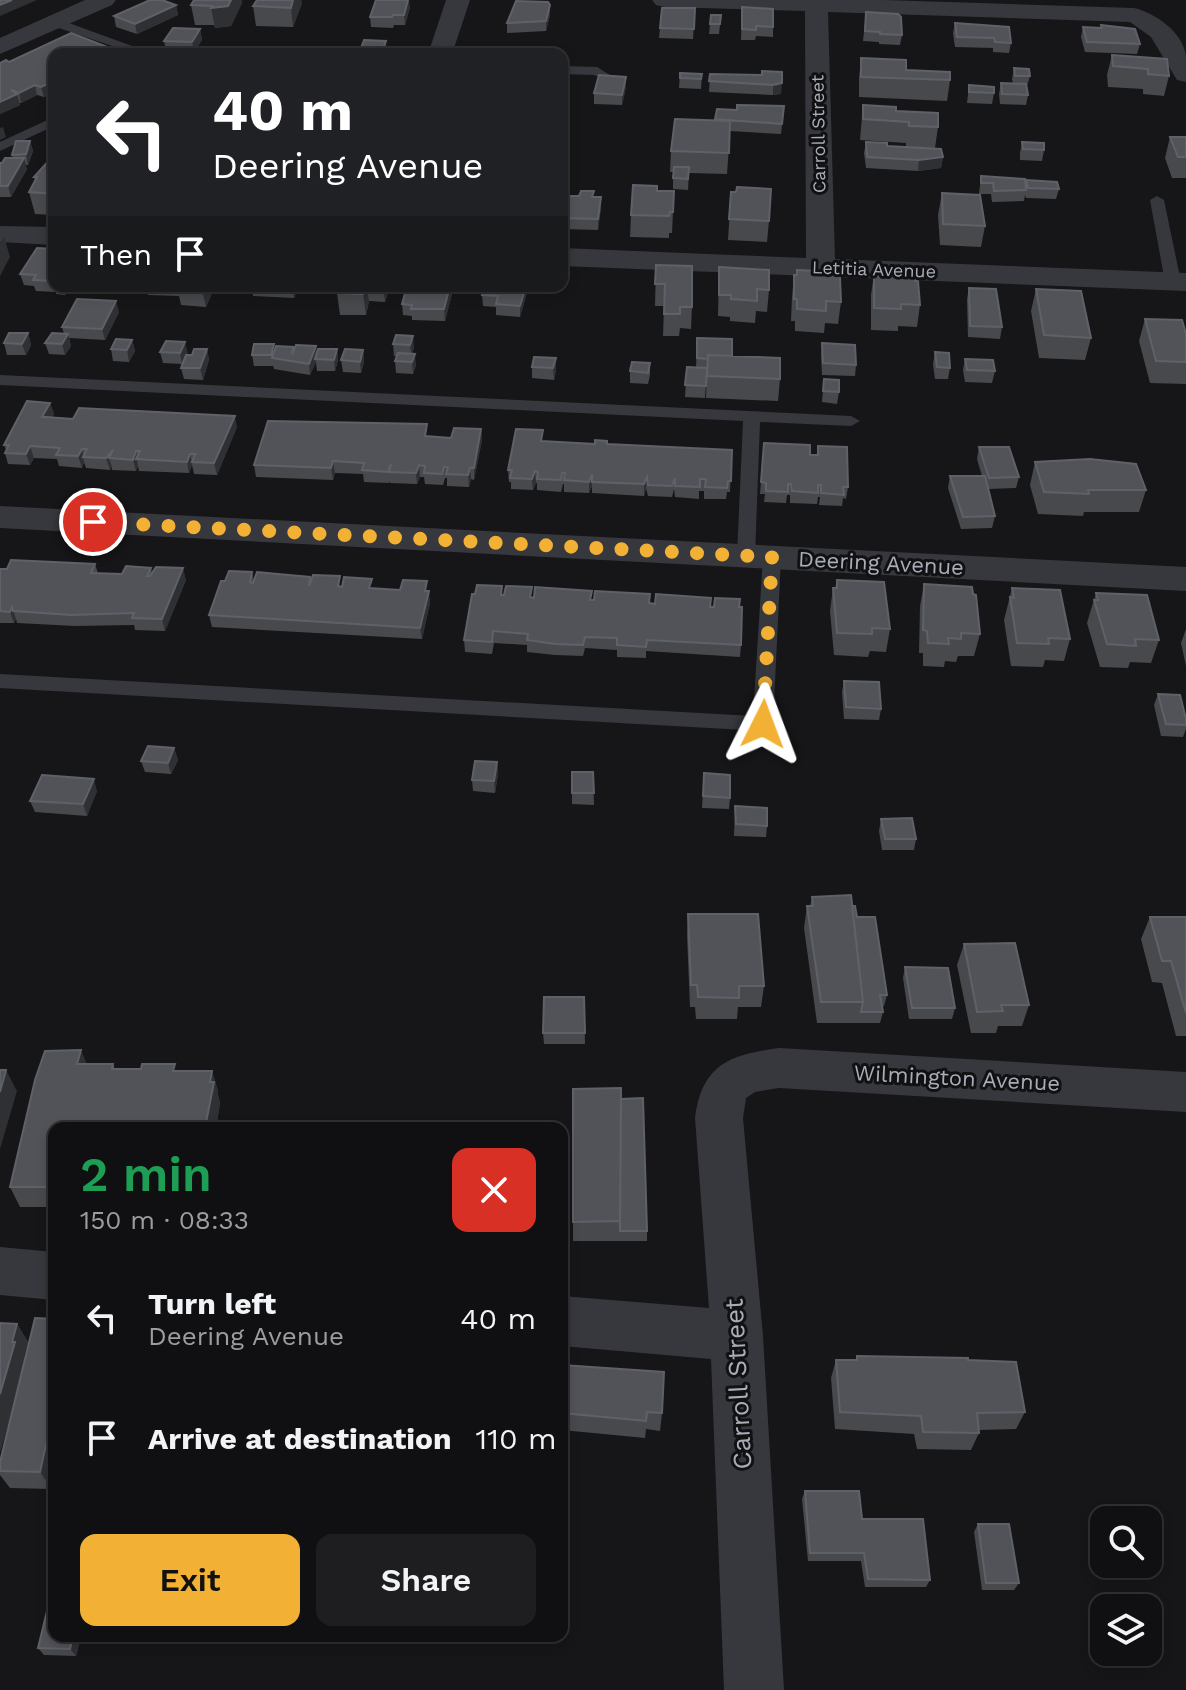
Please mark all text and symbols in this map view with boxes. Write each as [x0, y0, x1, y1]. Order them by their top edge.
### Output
street label: Carroll Street [806, 74, 830, 193]
text: 40 m [212, 78, 353, 144]
icon: left [80, 80, 184, 184]
text: Deering Avenue [212, 145, 483, 187]
icon: arrive [168, 232, 212, 276]
text: Then [80, 237, 152, 272]
street label: Letitia Avenue [812, 256, 936, 282]
pin [59, 488, 127, 556]
icon: arrive [71, 500, 115, 544]
street label: Deering Avenue [798, 546, 964, 580]
position arrow [721, 682, 805, 766]
street label: Wilmington Avenue [853, 1060, 1061, 1096]
text: 2 min [80, 1146, 212, 1203]
button: close [452, 1148, 536, 1232]
text: 150 m · 08:33 [80, 1205, 249, 1235]
text: Turn left [148, 1286, 276, 1321]
icon: left [80, 1296, 124, 1340]
street label: Carroll Street [719, 1298, 757, 1470]
text: 40 m [460, 1301, 536, 1336]
text: Deering Avenue [148, 1321, 344, 1351]
icon: arrive [80, 1416, 124, 1460]
text: Arrive at destination [148, 1421, 452, 1456]
text: 110 m [476, 1421, 557, 1456]
map controls [1090, 1506, 1162, 1666]
button: search [1090, 1506, 1162, 1578]
button: Exit [80, 1534, 300, 1626]
button: Share [316, 1534, 536, 1626]
button: layers [1090, 1594, 1162, 1666]

